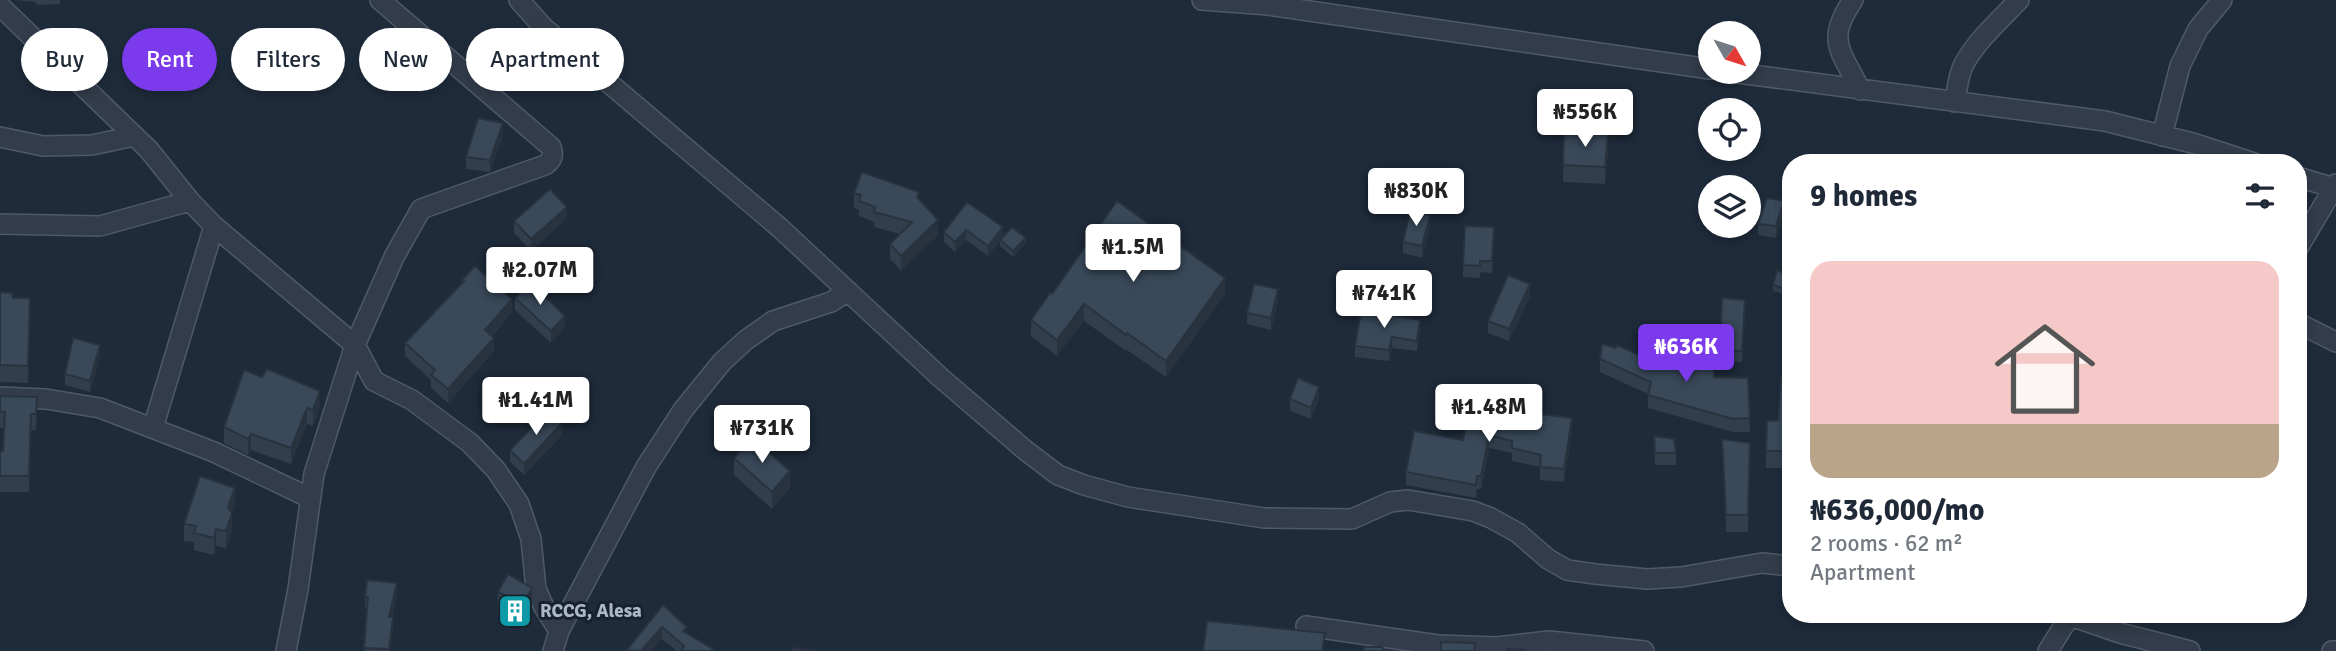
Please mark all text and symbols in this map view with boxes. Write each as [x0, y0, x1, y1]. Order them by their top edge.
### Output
north arrow [1698, 21, 1760, 84]
map controls [1698, 21, 1761, 238]
chip: Buy [21, 28, 108, 91]
chip: Rent [122, 28, 217, 91]
chip: Filters [231, 28, 345, 91]
chip: New [359, 28, 452, 91]
chip: Apartment [466, 28, 624, 91]
pin: ₦556K [1536, 90, 1634, 149]
text: ₦556K [1553, 97, 1617, 126]
button: locate [1698, 98, 1761, 161]
pin: ₦830K [1367, 168, 1465, 228]
button: layers [1698, 175, 1761, 238]
text: ₦830K [1384, 176, 1448, 205]
icon: filters [2241, 177, 2279, 215]
text: 9 homes [1810, 178, 1917, 215]
pin: ₦1.5M [1084, 224, 1182, 284]
text: ₦1.5M [1101, 232, 1165, 261]
pin: ₦2.07M [483, 247, 597, 307]
text: ₦2.07M [502, 255, 578, 284]
pin: ₦741K [1335, 270, 1433, 330]
text: ₦741K [1352, 278, 1416, 307]
icon: home [1982, 306, 2108, 432]
pin: ₦636K [1637, 324, 1735, 384]
text: ₦636K [1654, 332, 1718, 361]
pin: ₦1.41M [479, 378, 593, 437]
pin: ₦1.48M [1432, 384, 1546, 444]
text: ₦1.41M [498, 385, 574, 414]
text: ₦1.48M [1451, 392, 1527, 421]
pin: ₦731K [713, 406, 811, 465]
text: ₦731K [730, 413, 794, 442]
text: ₦636,000/mo [1810, 492, 1984, 529]
text: 2 rooms · 62 m² [1810, 529, 1963, 558]
text: Apartment [1810, 558, 1915, 587]
building icon: RCCG, Alesa [496, 592, 534, 630]
place label: RCCG, Alesa [540, 599, 642, 623]

